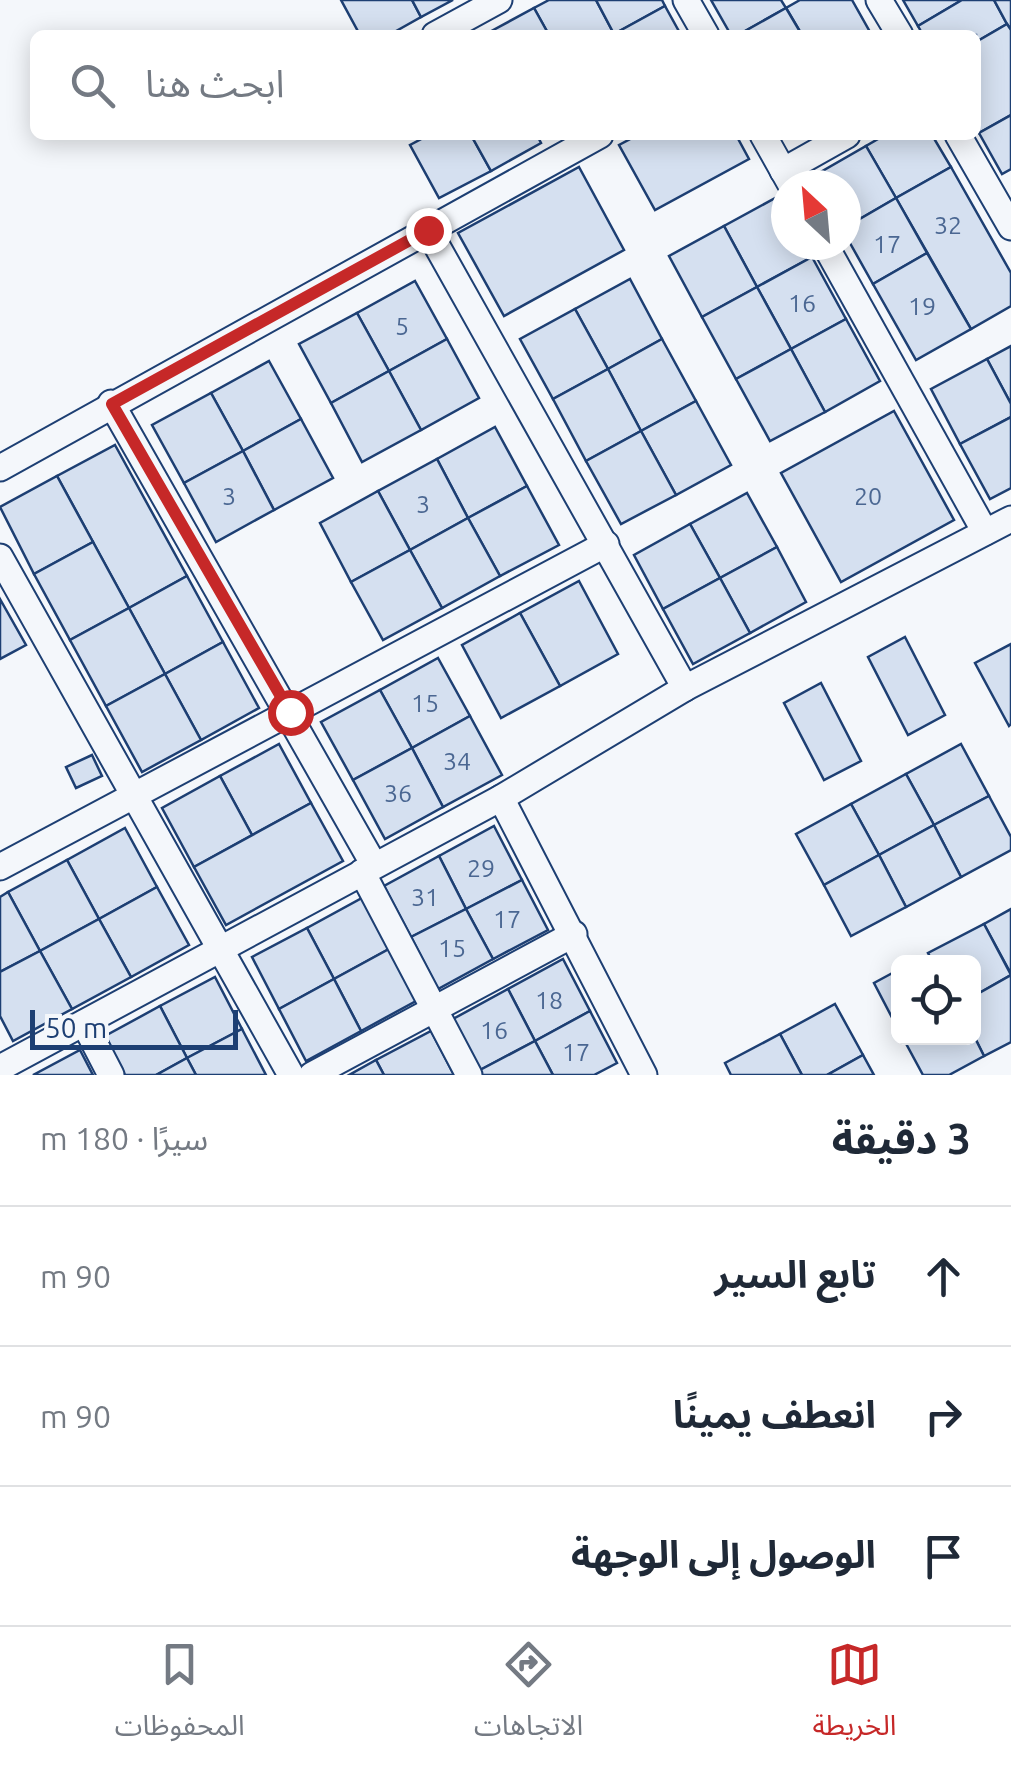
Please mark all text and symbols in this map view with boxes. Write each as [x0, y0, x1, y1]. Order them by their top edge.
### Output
search box [30, 30, 981, 140]
icon: search [65, 58, 120, 113]
text: ابحث هنا [145, 62, 285, 104]
north arrow [771, 170, 861, 260]
route end [406, 208, 452, 254]
house number: 32 [934, 211, 962, 239]
house number: 17 [873, 230, 901, 258]
house number: 16 [788, 289, 816, 317]
house number: 19 [908, 292, 936, 320]
house number: 5 [395, 312, 409, 340]
house number: 3 [222, 482, 236, 510]
house number: 20 [854, 482, 882, 510]
house number: 3 [416, 490, 430, 518]
house number: 15 [411, 689, 439, 717]
route start [268, 690, 314, 736]
house number: 34 [443, 747, 471, 775]
house number: 36 [384, 779, 412, 807]
house number: 29 [467, 854, 495, 882]
house number: 31 [411, 883, 439, 911]
house number: 17 [493, 905, 521, 933]
house number: 15 [438, 934, 466, 962]
map controls [891, 955, 981, 1045]
button: locate [891, 955, 981, 1045]
house number: 18 [535, 986, 563, 1014]
scale bar [30, 1005, 238, 1050]
text: 50 m [45, 1012, 107, 1043]
house number: 16 [480, 1016, 508, 1044]
house number: 17 [562, 1038, 590, 1066]
text: 3 دقيقة [832, 1115, 971, 1162]
text: سيرًا · 180 m [40, 1120, 208, 1156]
icon: ahead [916, 1249, 971, 1304]
text: تابع السير [715, 1253, 876, 1295]
text: 90 m [40, 1258, 111, 1294]
icon: right [916, 1389, 971, 1444]
text: انعطف يمينًا [673, 1393, 876, 1435]
text: 90 m [40, 1398, 111, 1434]
icon: arrive [916, 1529, 971, 1584]
text: الوصول إلى الوجهة [571, 1533, 876, 1575]
tab: المحفوظات [115, 1637, 245, 1756]
tab: الاتجاهات [474, 1637, 583, 1756]
tab: الخريطة [812, 1637, 896, 1756]

